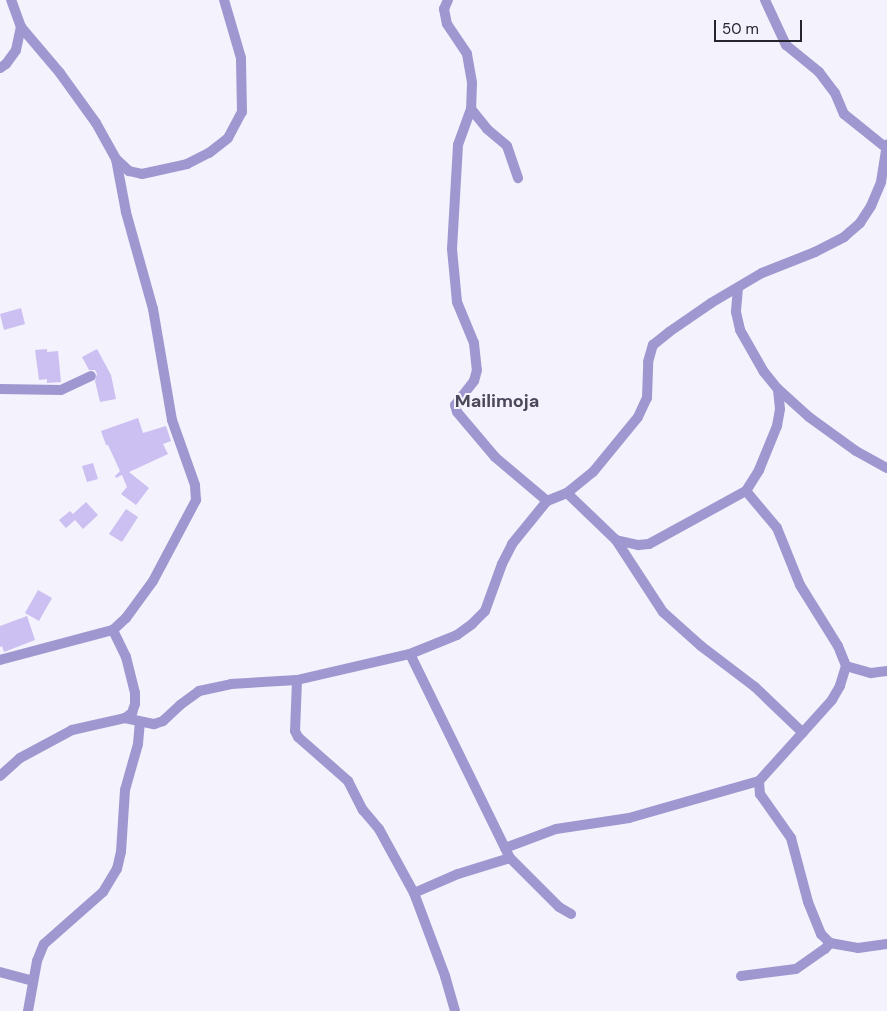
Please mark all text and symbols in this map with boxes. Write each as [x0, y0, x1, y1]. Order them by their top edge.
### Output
scale bar [717, 10, 804, 42]
text: 50 m [722, 19, 759, 39]
district label: Mailimoja [455, 390, 539, 412]

